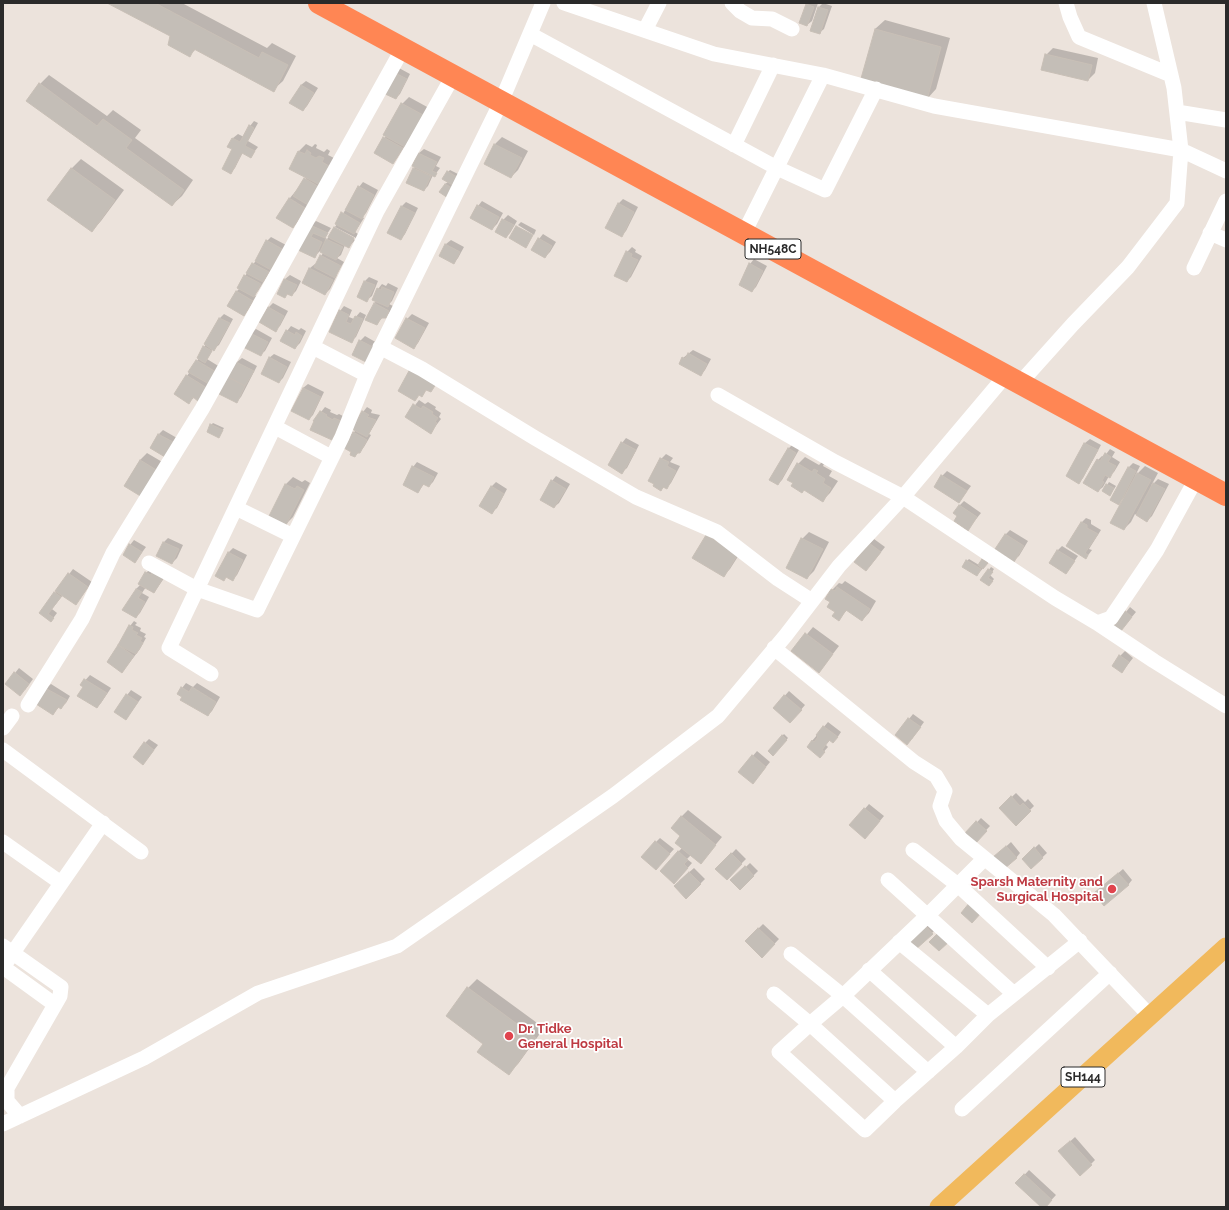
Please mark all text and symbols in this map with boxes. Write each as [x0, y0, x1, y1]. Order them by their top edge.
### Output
road number: NH548C [745, 239, 801, 259]
place label: Sparsh Maternity and Surgical Hospital [971, 874, 1103, 905]
marker: Sparsh Maternity and Surgical Hospital [1106, 883, 1118, 895]
place label: Dr. Tidke General Hospital [518, 1021, 623, 1052]
marker: Dr. Tidke General Hospital [503, 1030, 515, 1042]
road number: SH144 [1061, 1067, 1105, 1087]

